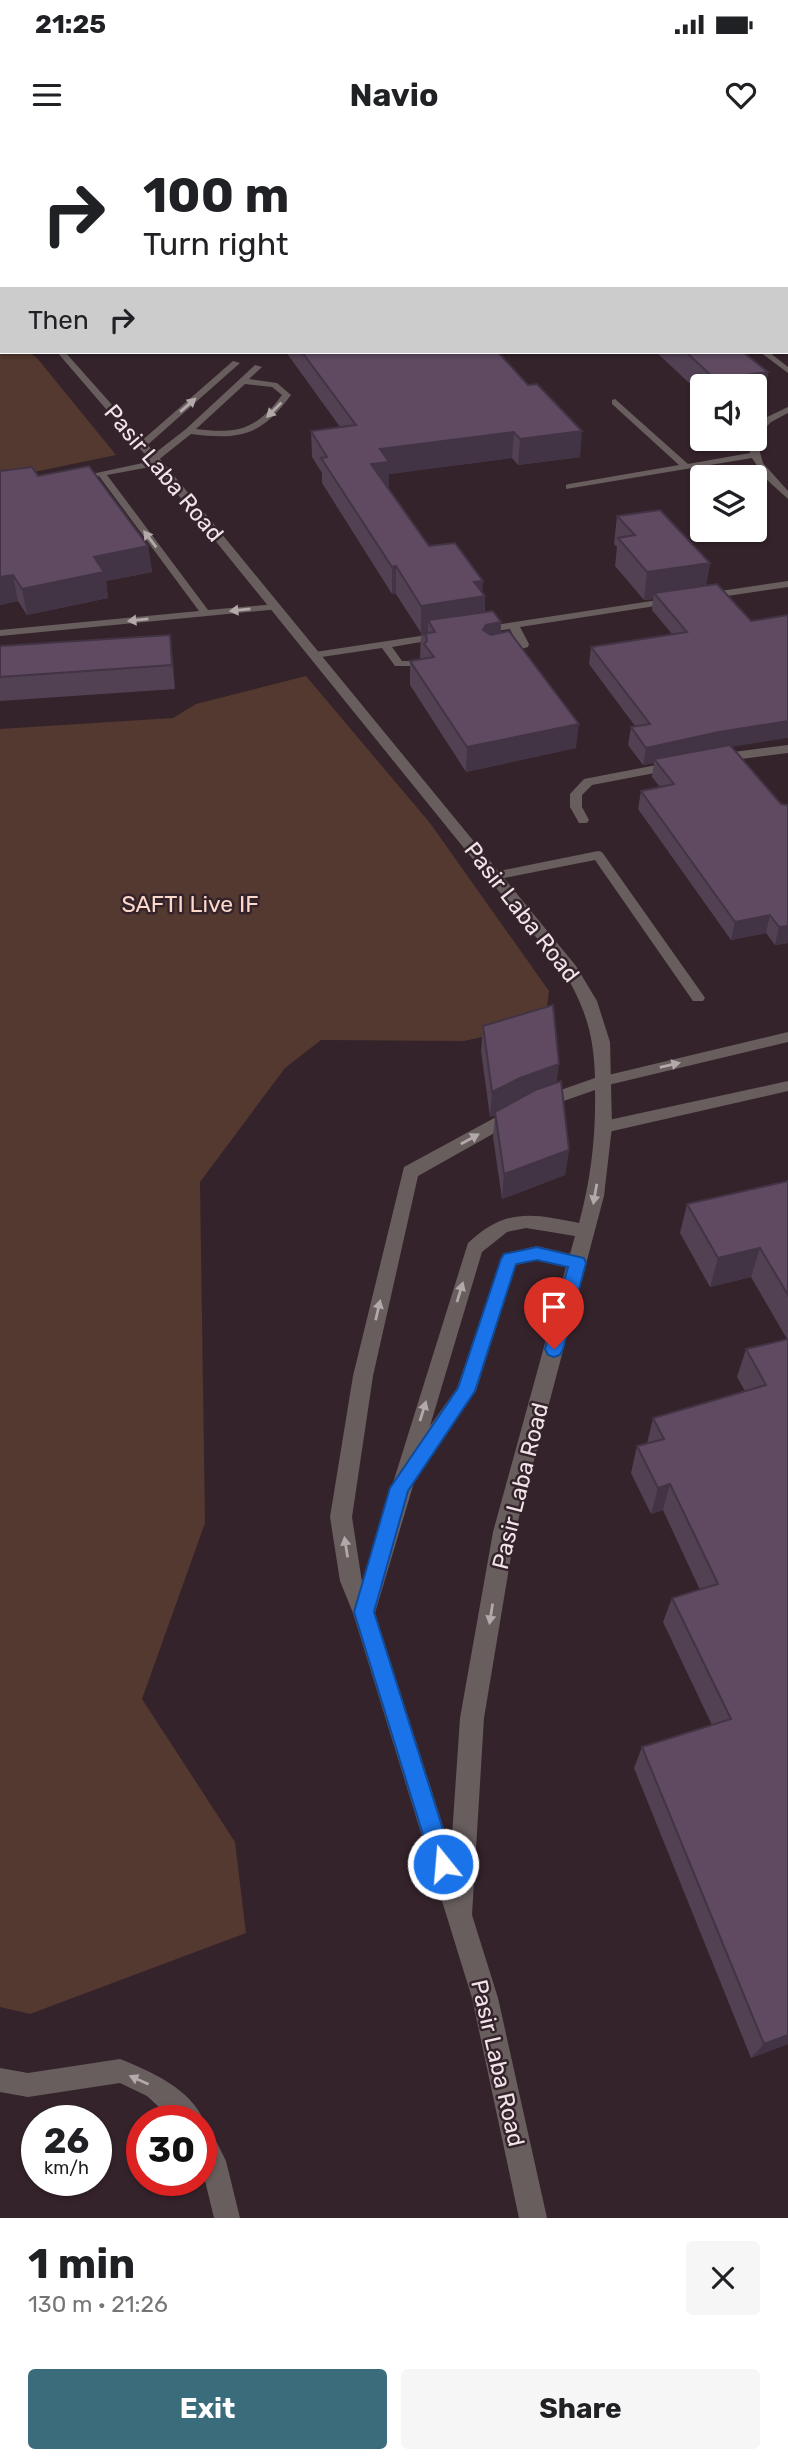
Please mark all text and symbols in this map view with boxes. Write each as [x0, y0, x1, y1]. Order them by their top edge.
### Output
text: 21:25 [35, 9, 106, 40]
icon: menu [28, 76, 66, 114]
text: Navio [349, 76, 439, 114]
icon: heart [722, 76, 760, 114]
text: 100 m [143, 166, 289, 224]
icon: right [28, 168, 119, 259]
text: Turn right [143, 225, 288, 263]
icon: right [103, 301, 141, 339]
text: Then [28, 305, 89, 336]
map controls [690, 374, 767, 542]
button: sound [690, 374, 767, 451]
one-way arrow [179, 397, 197, 413]
street label: Pasir Laba Road [98, 399, 230, 547]
one-way arrow [265, 401, 282, 418]
button: layers [690, 465, 767, 542]
one-way arrow [143, 530, 157, 549]
one-way arrow [229, 605, 251, 616]
one-way arrow [127, 615, 149, 626]
street label: Pasir Laba Road [458, 836, 586, 988]
park label: SAFTI Live IF [121, 890, 259, 918]
one-way arrow [659, 1059, 681, 1070]
one-way arrow [460, 1133, 480, 1145]
one-way arrow [589, 1183, 600, 1205]
pin [524, 1277, 584, 1349]
one-way arrow [455, 1282, 466, 1303]
icon: arrive [535, 1288, 573, 1326]
one-way arrow [373, 1298, 384, 1320]
one-way arrow [418, 1400, 429, 1421]
street label: Pasir Laba Road [486, 1400, 554, 1572]
one-way arrow [340, 1536, 351, 1558]
one-way arrow [485, 1604, 496, 1626]
position arrow [406, 1827, 480, 1901]
street label: Pasir Laba Road [465, 1977, 531, 2149]
one-way arrow [129, 2074, 149, 2086]
speed limit sign: 30 [126, 2105, 217, 2196]
text: 26 [44, 2120, 89, 2162]
text: km/h [44, 2157, 89, 2179]
text: 1 min [28, 2239, 135, 2289]
button: close [686, 2241, 760, 2315]
text: 130 m · 21:26 [28, 2290, 168, 2318]
button: Exit [28, 2369, 387, 2449]
button: Share [401, 2369, 760, 2449]

